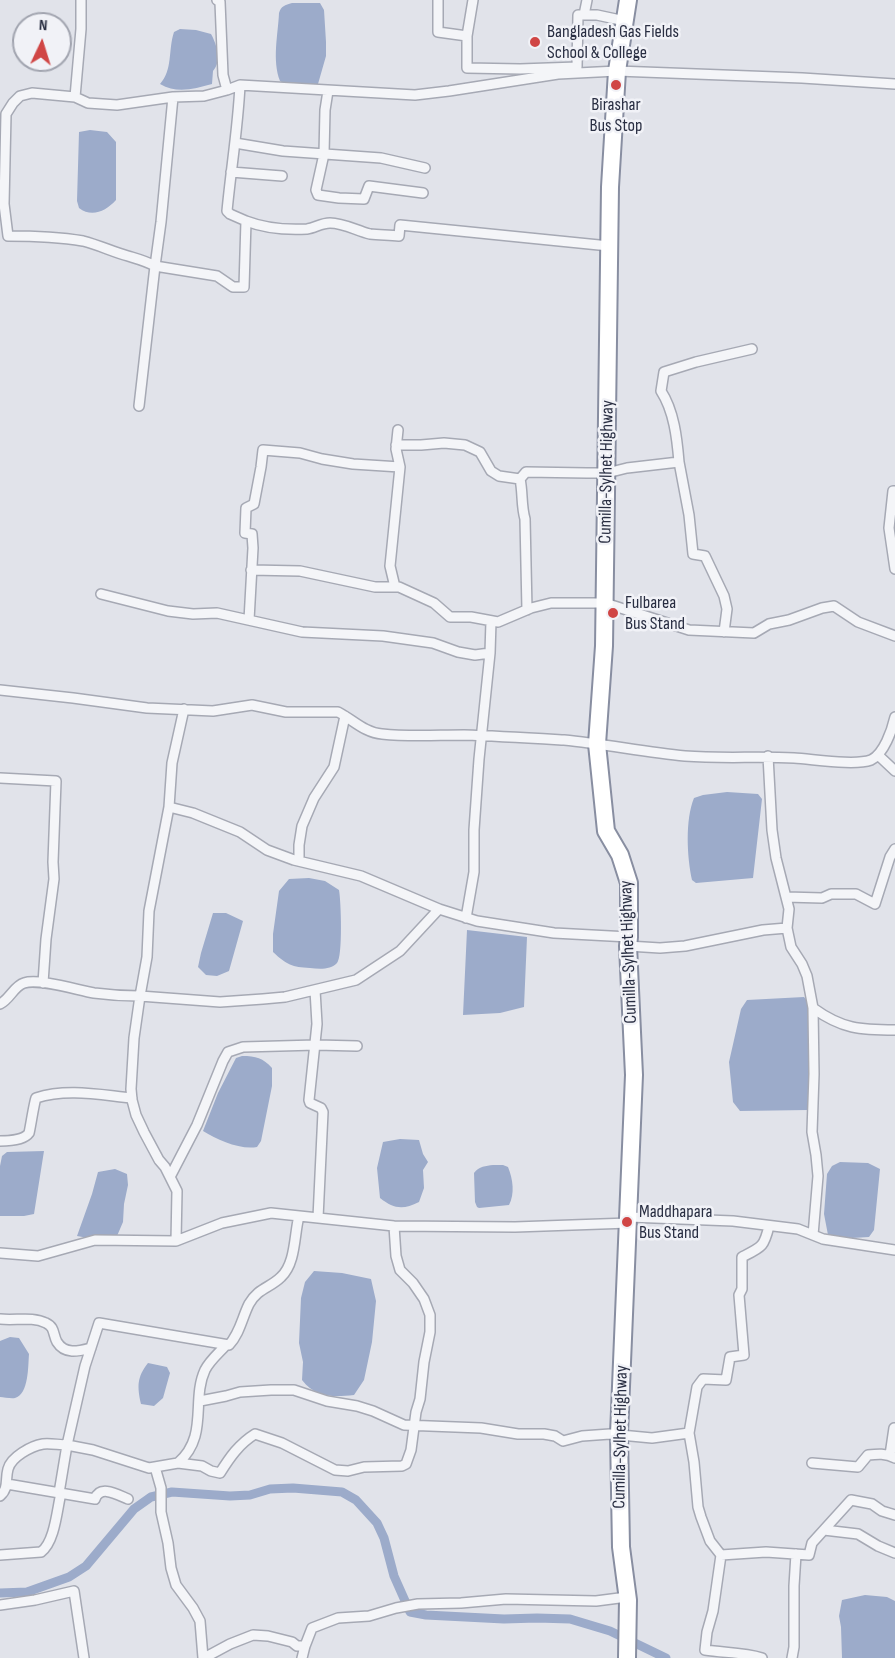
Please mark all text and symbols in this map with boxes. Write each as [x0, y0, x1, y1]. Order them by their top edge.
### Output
north arrow [12, 12, 72, 72]
text: N [38, 16, 48, 35]
place label: Bangladesh Gas Fields School & College [547, 21, 679, 63]
marker: Bangladesh Gas Fields School & College [528, 35, 542, 49]
marker: Birashar Bus Stop [609, 78, 623, 92]
place label: Birashar Bus Stop [590, 94, 642, 136]
street label: Cumilla-Sylhet Highway [595, 400, 619, 544]
place label: Fulbarea Bus Stand [625, 592, 685, 634]
marker: Fulbarea Bus Stand [606, 606, 620, 620]
street label: Cumilla-Sylhet Highway [616, 880, 642, 1024]
place label: Maddhapara Bus Stand [639, 1201, 712, 1244]
marker: Maddhapara Bus Stand [620, 1215, 634, 1229]
street label: Cumilla-Sylhet Highway [609, 1365, 633, 1509]

